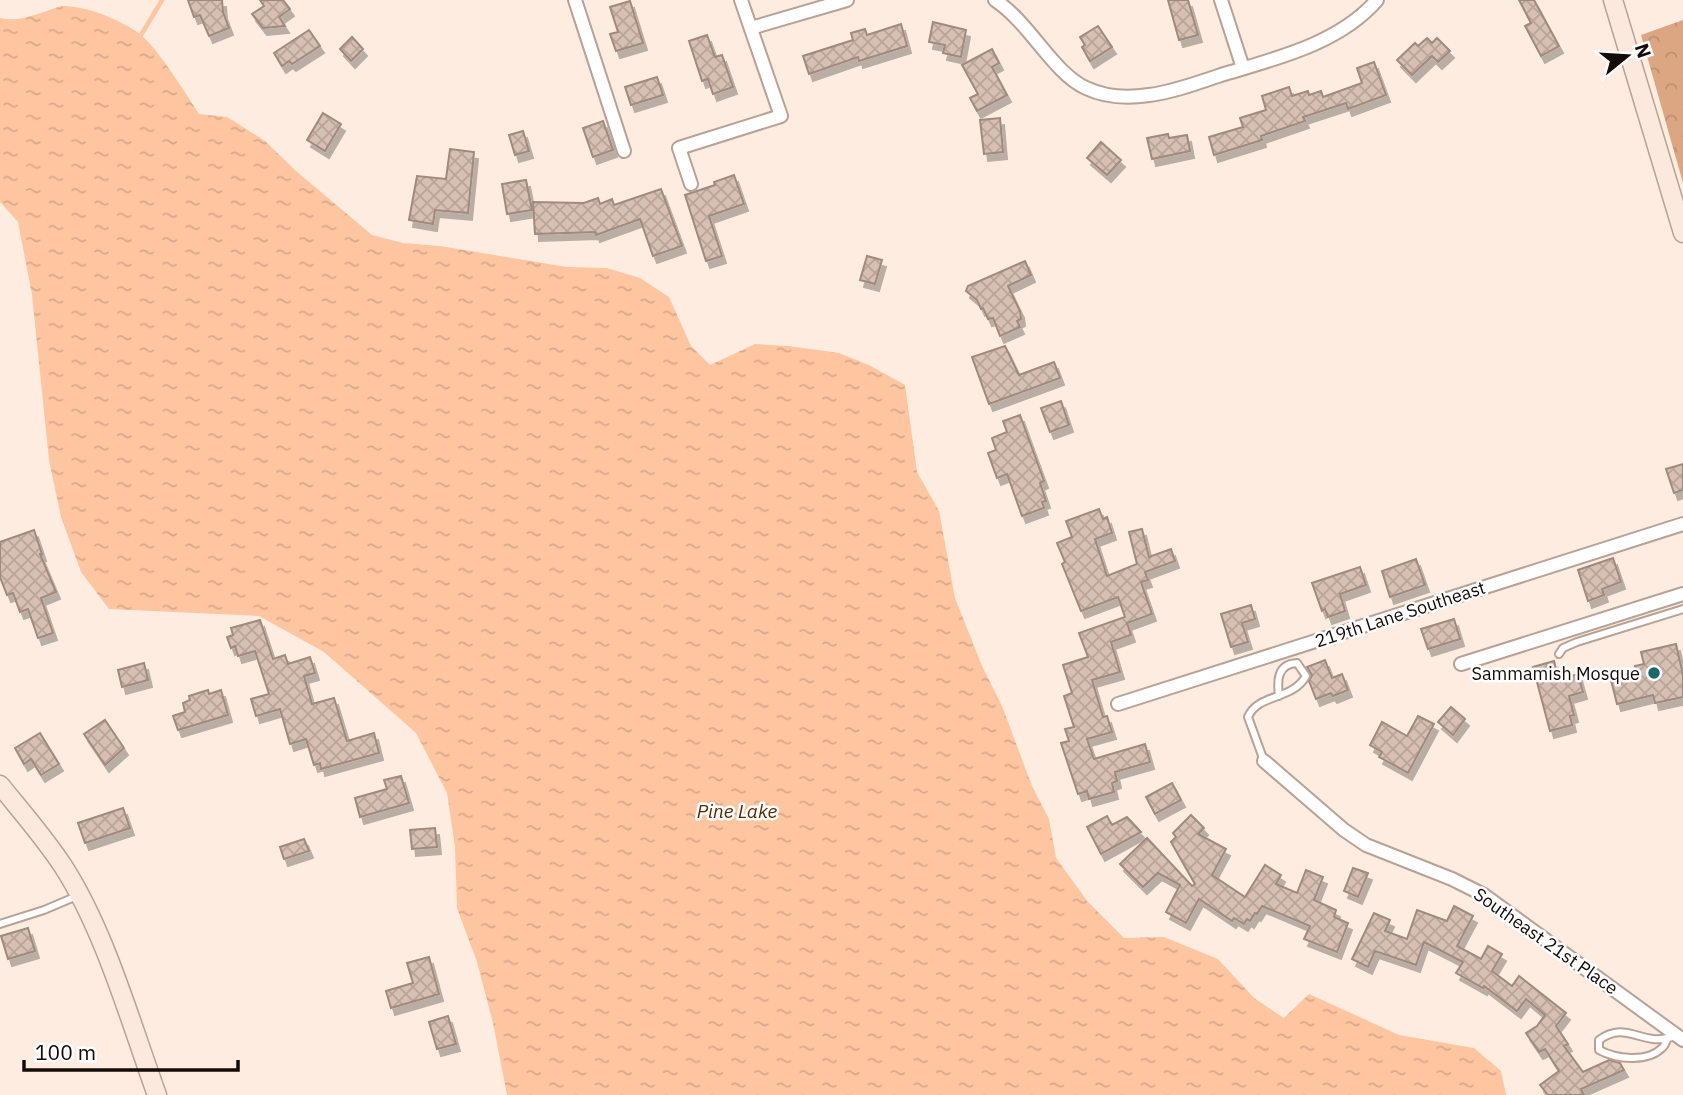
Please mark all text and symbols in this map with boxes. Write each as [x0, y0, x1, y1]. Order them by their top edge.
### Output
north arrow [1592, 21, 1662, 91]
text: N [1630, 40, 1657, 61]
street label: 219th Lane Southeast [1312, 576, 1488, 652]
place label: Sammamish Mosque [1471, 662, 1640, 685]
marker: Sammamish Mosque [1646, 665, 1662, 681]
water label: Pine Lake [697, 799, 777, 823]
street label: Southeast 21st Place [1469, 883, 1623, 1000]
scale bar [24, 1028, 238, 1072]
text: 100 m [35, 1038, 96, 1066]

